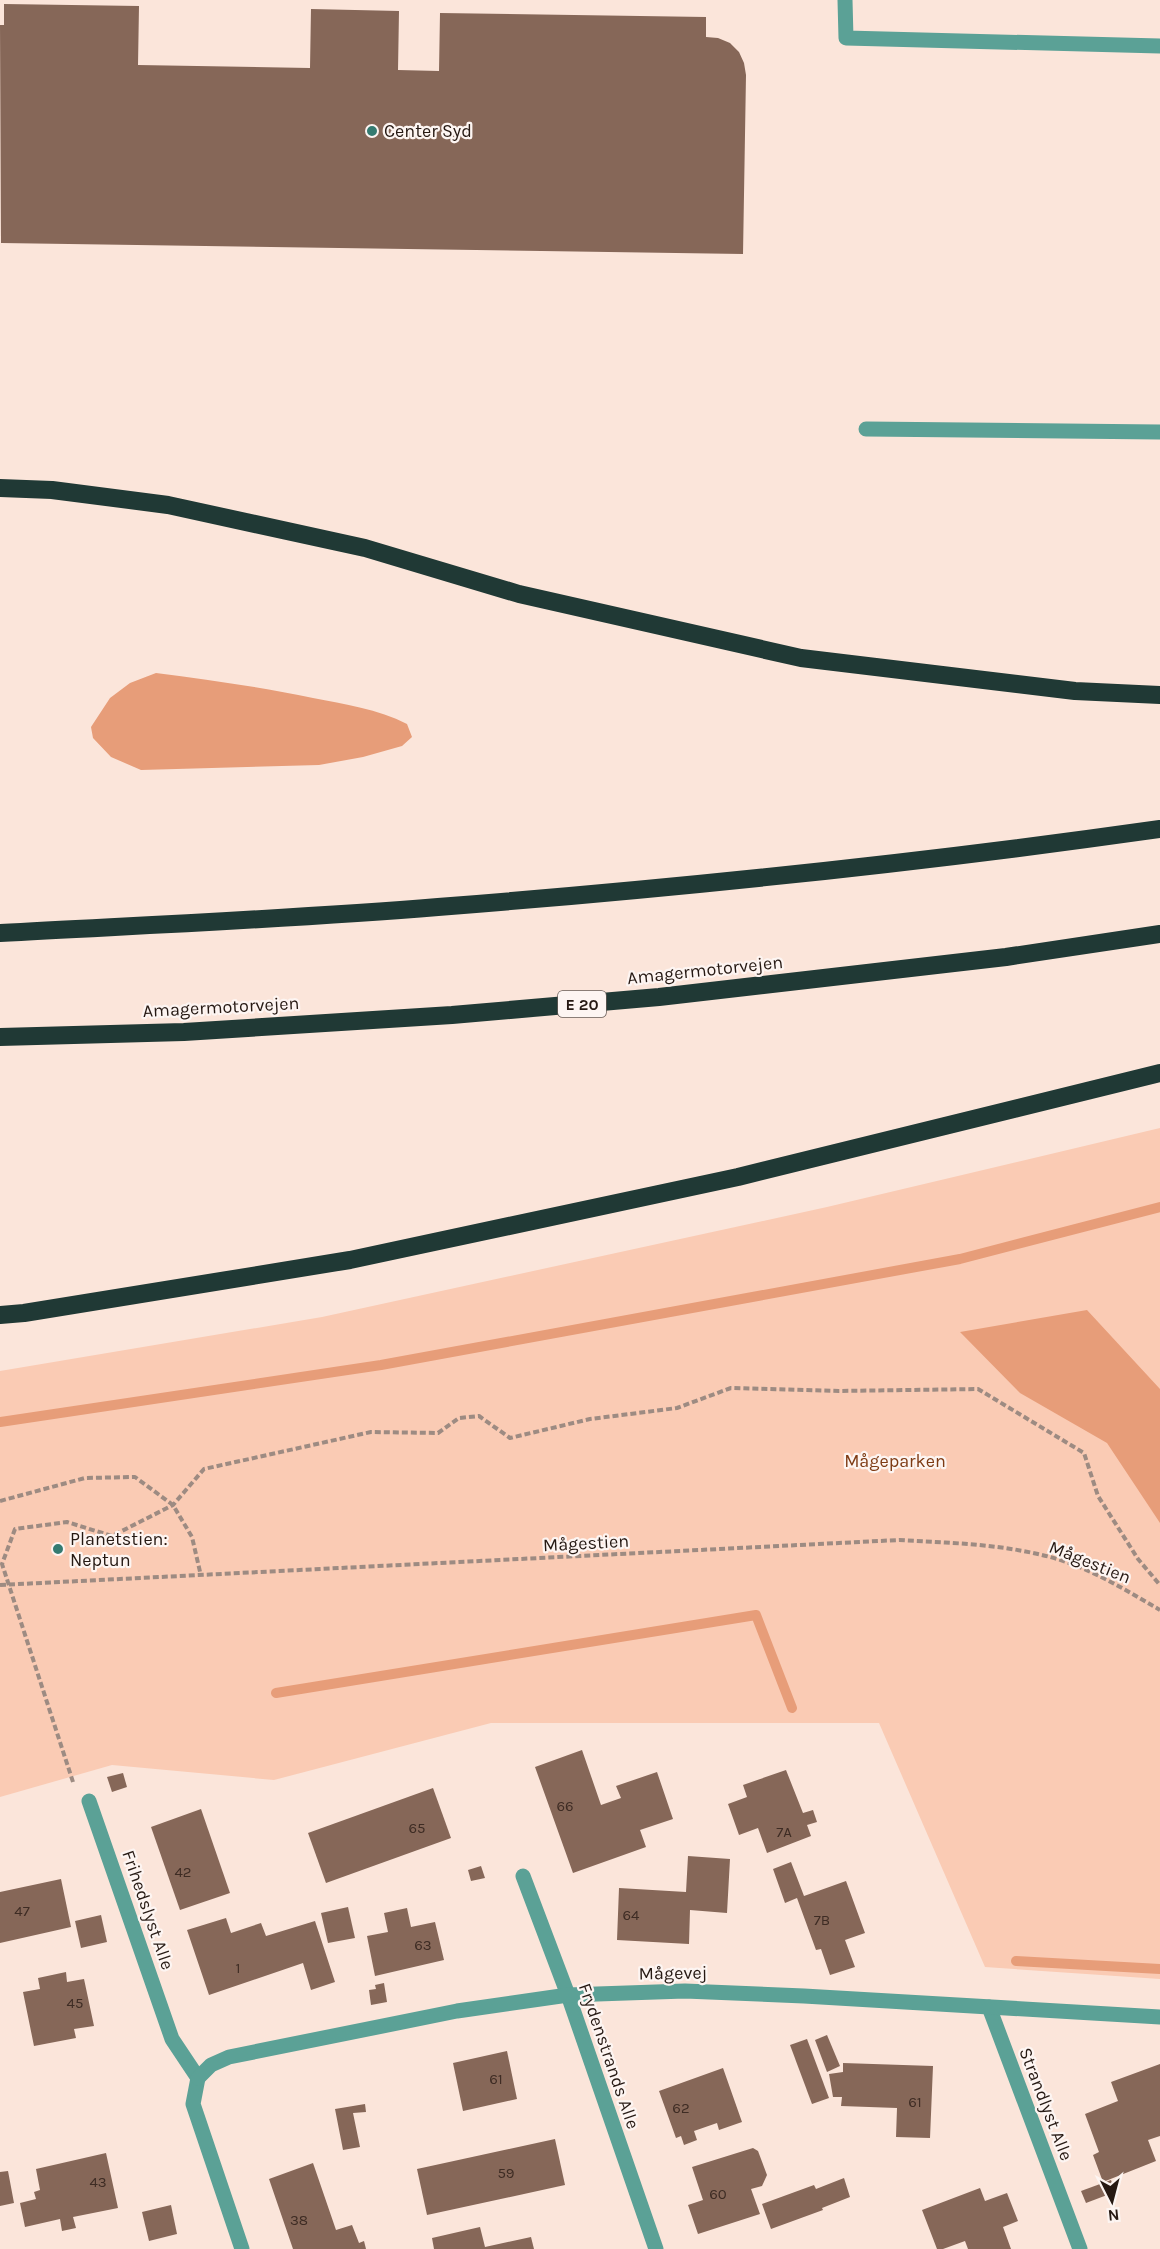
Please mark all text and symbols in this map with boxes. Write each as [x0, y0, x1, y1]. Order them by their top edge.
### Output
place label: Center Syd [384, 120, 472, 142]
marker: Center Syd [365, 124, 379, 138]
street label: Amagermotorvejen [626, 951, 784, 989]
road number: E 20 [558, 991, 606, 1017]
street label: Amagermotorvejen [142, 992, 300, 1022]
park label: Mågeparken [844, 1450, 946, 1472]
place label: Planetstien: Neptun [70, 1528, 168, 1571]
street label: Mågestien [542, 1530, 630, 1556]
street label: Mågestien [1046, 1536, 1134, 1588]
marker: Planetstien: Neptun [51, 1542, 65, 1556]
house number: 66 [556, 1797, 574, 1815]
house number: 65 [408, 1819, 426, 1837]
house number: 7A [776, 1823, 792, 1841]
street label: Frihedslyst Alle [117, 1847, 179, 1973]
house number: 42 [174, 1863, 192, 1881]
house number: 47 [14, 1902, 30, 1920]
house number: 64 [623, 1906, 640, 1924]
house number: 7B [814, 1911, 830, 1929]
house number: 63 [414, 1936, 432, 1954]
house number: 1 [236, 1959, 240, 1977]
street label: Mågevej [639, 1961, 707, 1985]
street label: Frydenstrands Alle [574, 1980, 644, 2132]
house number: 45 [67, 1994, 83, 2012]
street label: Strandlyst Alle [1014, 2044, 1078, 2164]
house number: 61 [489, 2070, 503, 2088]
house number: 61 [908, 2093, 922, 2111]
house number: 62 [672, 2099, 690, 2117]
house number: 59 [497, 2164, 515, 2182]
north arrow [1082, 2171, 1142, 2231]
house number: 43 [89, 2173, 107, 2191]
house number: 60 [709, 2185, 727, 2203]
text: N [1107, 2205, 1120, 2225]
house number: 38 [290, 2211, 308, 2229]

